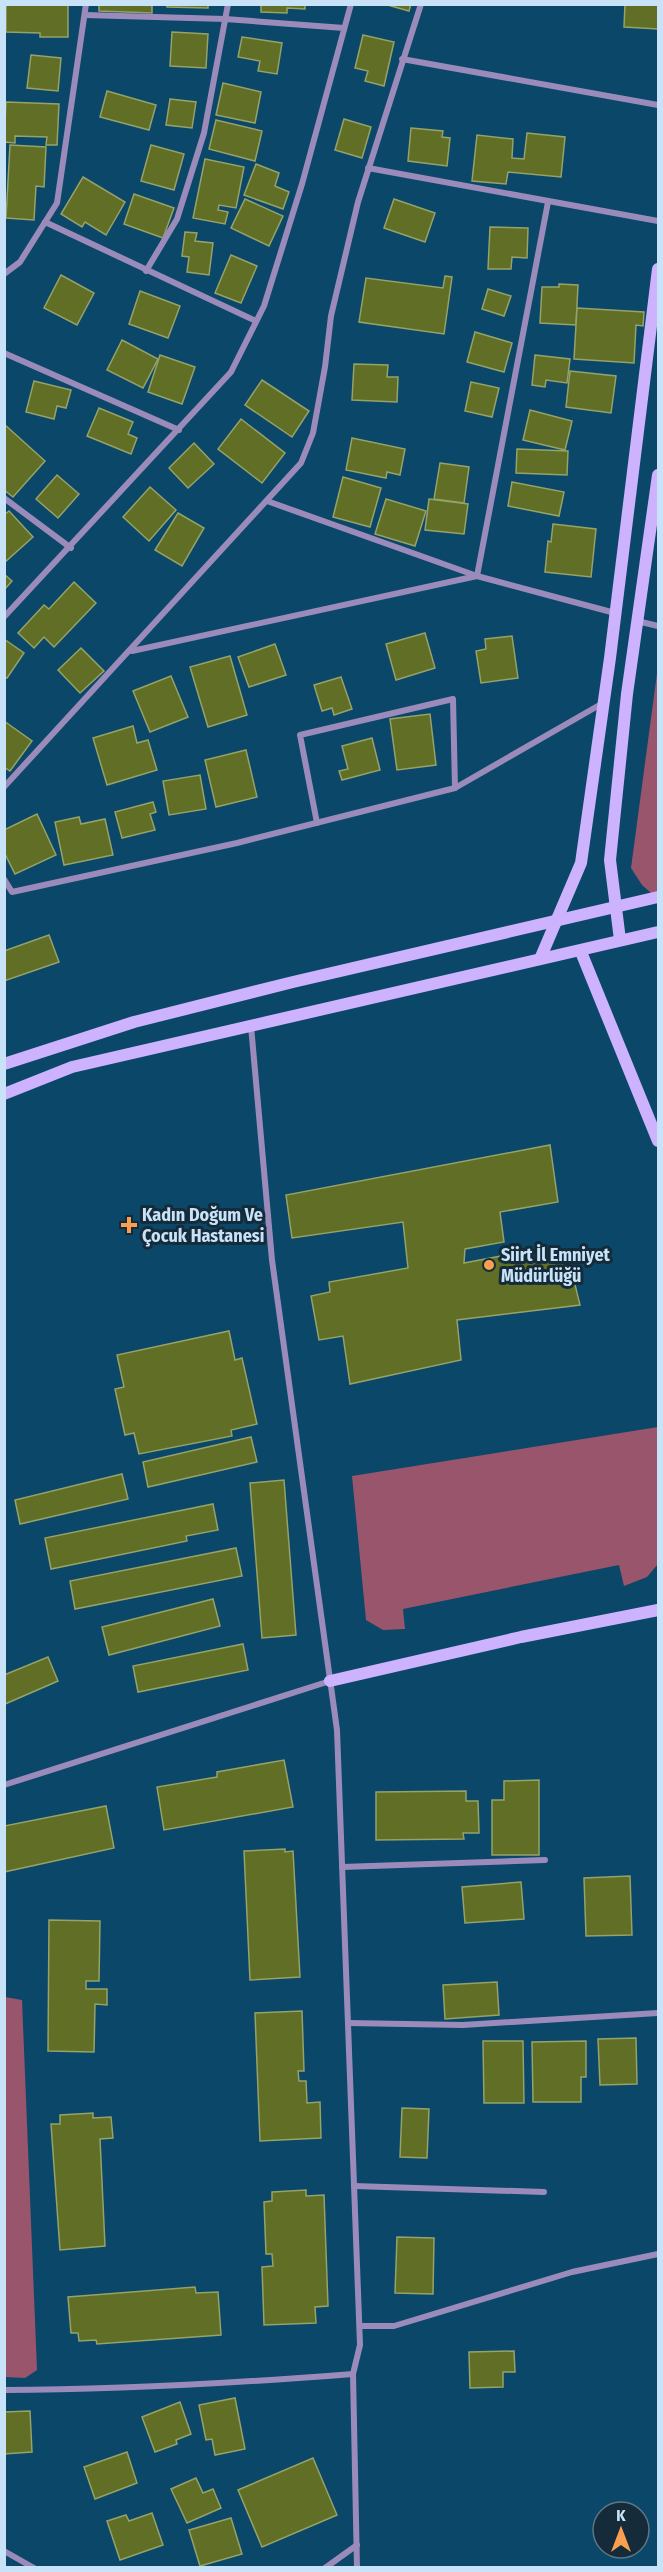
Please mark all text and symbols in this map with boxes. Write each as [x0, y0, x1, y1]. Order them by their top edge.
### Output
place label: Kadın Doğum Ve Çocuk Hastanesi [142, 1204, 264, 1247]
marker: Kadın Doğum Ve Çocuk Hastanesi [120, 1216, 138, 1234]
place label: Siirt İl Emniyet Müdürlüğü [501, 1244, 611, 1287]
marker: Siirt İl Emniyet Müdürlüğü [482, 1258, 496, 1272]
north arrow [591, 2500, 651, 2560]
text: K [616, 2506, 626, 2525]

